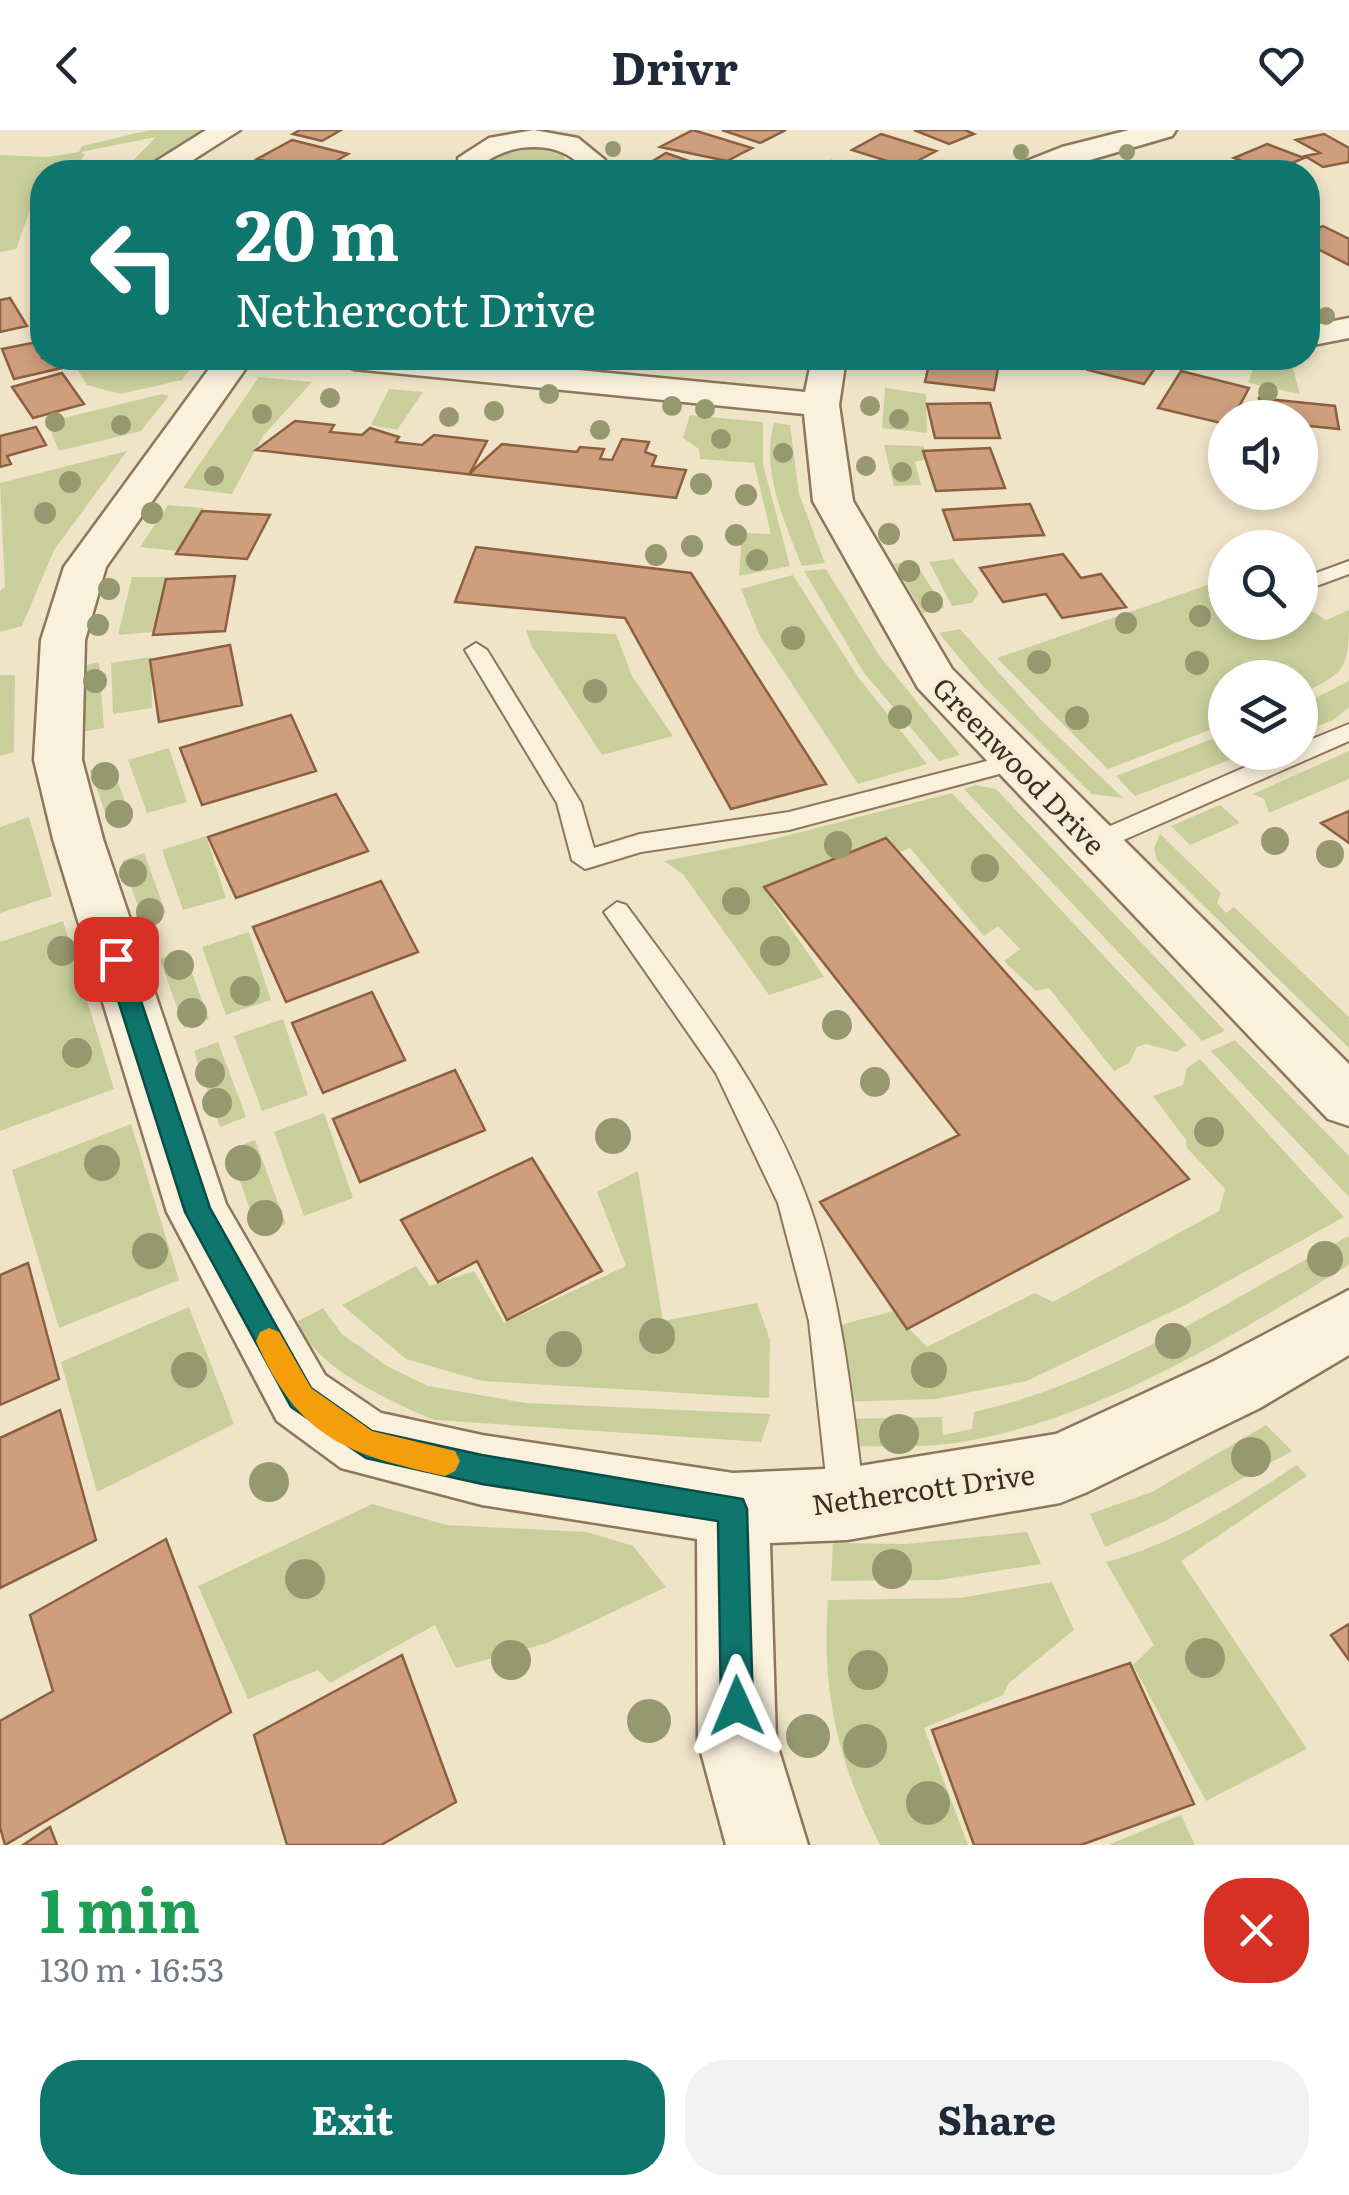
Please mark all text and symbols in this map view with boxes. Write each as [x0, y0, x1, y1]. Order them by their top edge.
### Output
text: Drivr [611, 32, 738, 99]
icon: back [40, 38, 95, 93]
icon: heart [1254, 38, 1309, 93]
text: 20 m [235, 179, 400, 283]
icon: left [70, 200, 200, 330]
text: Nethercott Drive [235, 274, 596, 341]
map controls [1208, 400, 1318, 770]
button: sound [1208, 400, 1318, 510]
button: search [1208, 530, 1318, 640]
button: layers [1208, 660, 1318, 770]
street label: Greenwood Drive [924, 667, 1116, 863]
pin [74, 917, 159, 1002]
icon: arrive [89, 932, 144, 987]
street label: Nethercott Drive [809, 1452, 1037, 1524]
position arrow [685, 1654, 789, 1758]
text: 1 min [40, 1862, 200, 1951]
button: close [1204, 1878, 1309, 1983]
text: 130 m · 16:53 [40, 1944, 224, 1992]
button: Exit [40, 2060, 665, 2175]
button: Share [685, 2060, 1309, 2175]

